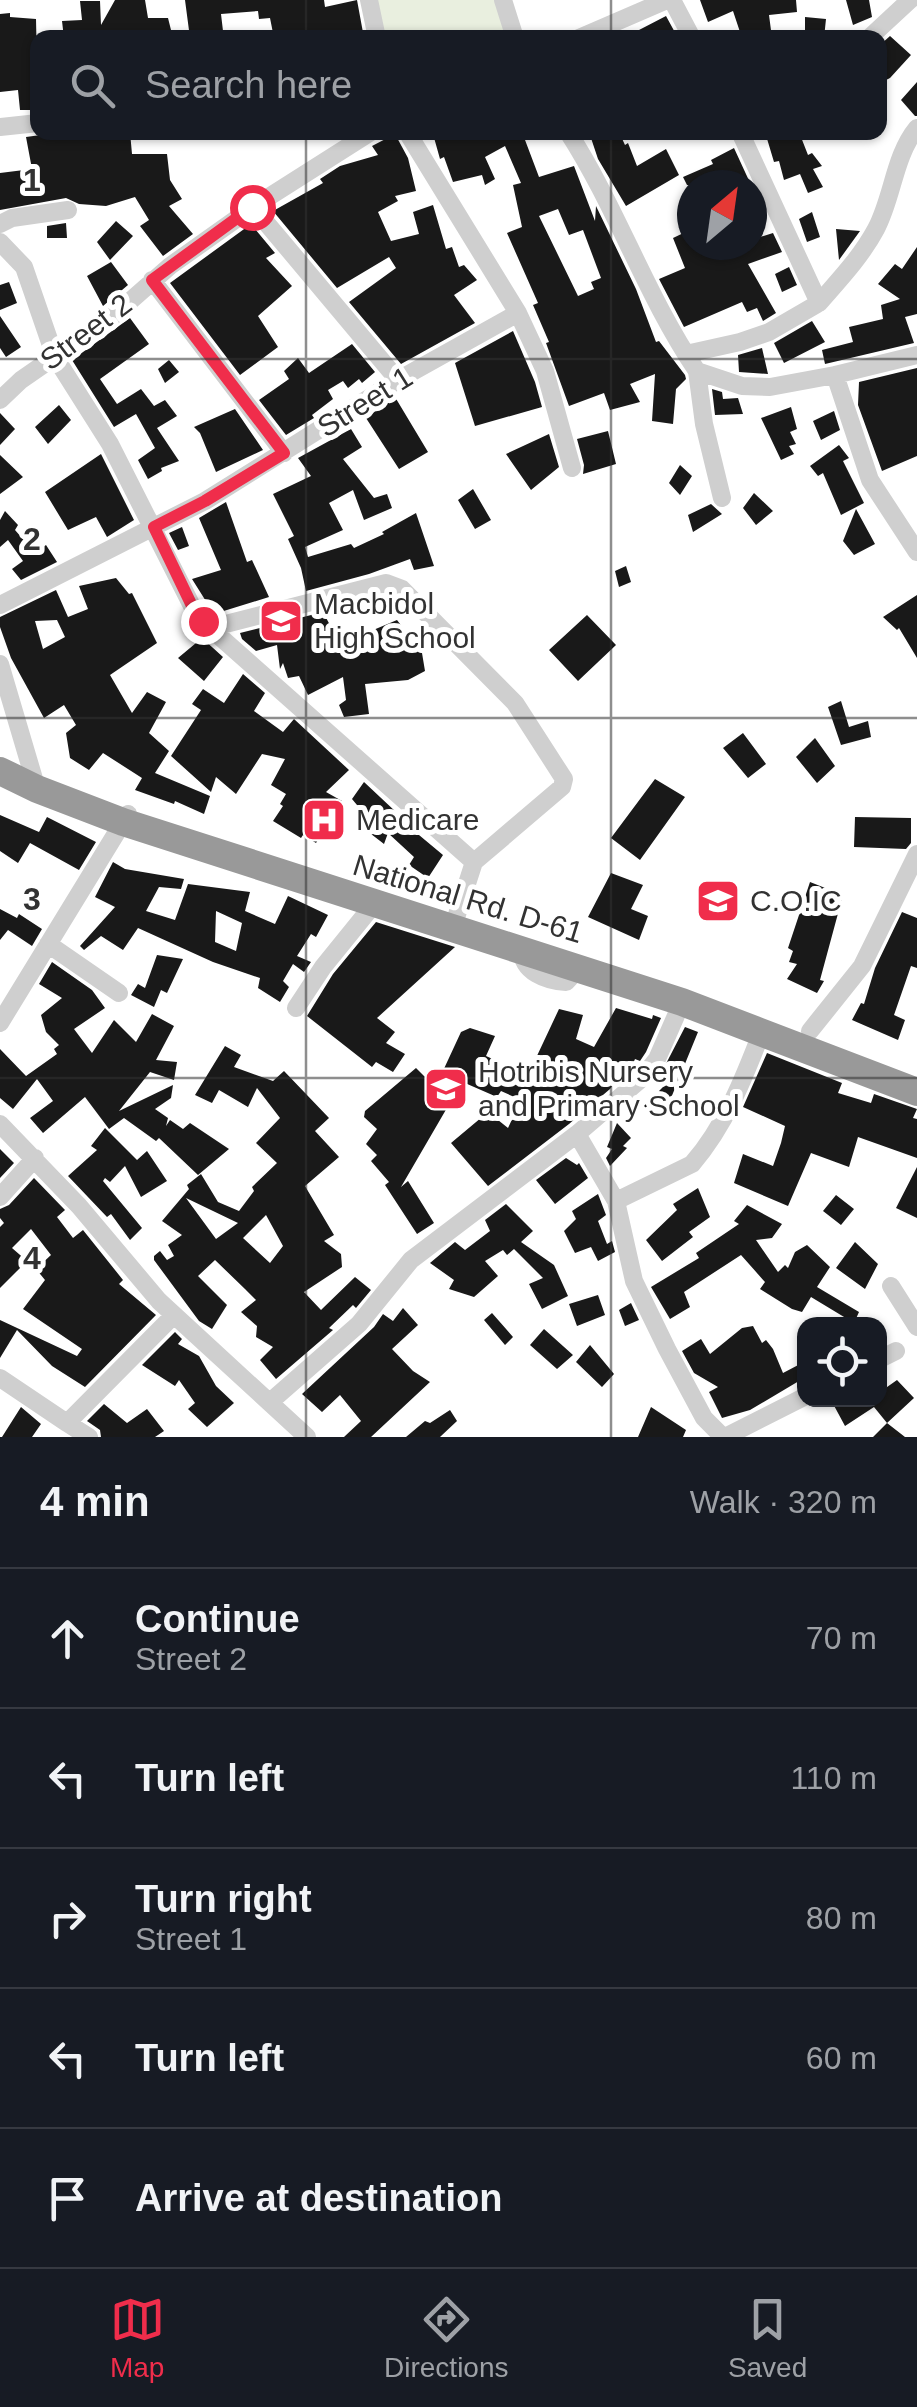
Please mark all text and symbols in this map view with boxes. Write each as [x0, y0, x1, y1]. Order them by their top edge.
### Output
search box [30, 30, 887, 140]
icon: search [65, 58, 120, 113]
text: Search here [145, 64, 352, 106]
text: 1 [23, 162, 41, 198]
north arrow [677, 170, 767, 260]
route start [230, 185, 276, 231]
street label: Street 2 [34, 287, 138, 376]
street label: Street 1 [311, 360, 418, 443]
text: 2 [23, 521, 41, 557]
place label: Macbidol High School [314, 587, 476, 654]
school or university icon: Macbidol High School [258, 598, 304, 644]
route end [181, 599, 227, 645]
hospital icon: Medicare [301, 797, 347, 843]
place label: Medicare [356, 803, 479, 836]
street label: National Rd. D-61 [349, 848, 587, 949]
school or university icon: C.O.IC [695, 878, 741, 924]
text: 3 [23, 881, 41, 917]
place label: C.O.IC [750, 884, 842, 917]
place label: Hotribis Nursery and Primary School [478, 1055, 740, 1122]
school or university icon: Hotribis Nursery and Primary School [423, 1066, 469, 1112]
text: 4 [23, 1240, 41, 1276]
map controls [797, 1317, 887, 1407]
button: locate [797, 1317, 887, 1407]
text: 4 min [40, 1478, 150, 1525]
text: Walk · 320 m [690, 1484, 877, 1520]
text: Continue [135, 1598, 300, 1640]
icon: ahead [40, 1611, 95, 1666]
text: 70 m [806, 1620, 877, 1656]
text: Street 2 [135, 1641, 247, 1677]
icon: left [40, 1751, 95, 1806]
text: Turn left [135, 1757, 284, 1799]
text: 110 m [790, 1760, 877, 1796]
text: Turn right [135, 1878, 312, 1920]
icon: right [40, 1891, 95, 1946]
text: 80 m [806, 1900, 877, 1936]
text: Street 1 [135, 1921, 247, 1957]
icon: left [40, 2031, 95, 2086]
text: Turn left [135, 2037, 284, 2079]
text: 60 m [806, 2040, 877, 2076]
icon: arrive [40, 2171, 95, 2226]
text: Arrive at destination [135, 2177, 502, 2219]
tab: Map [110, 2292, 165, 2384]
tab: Directions [384, 2292, 509, 2384]
tab: Saved [728, 2292, 807, 2384]

